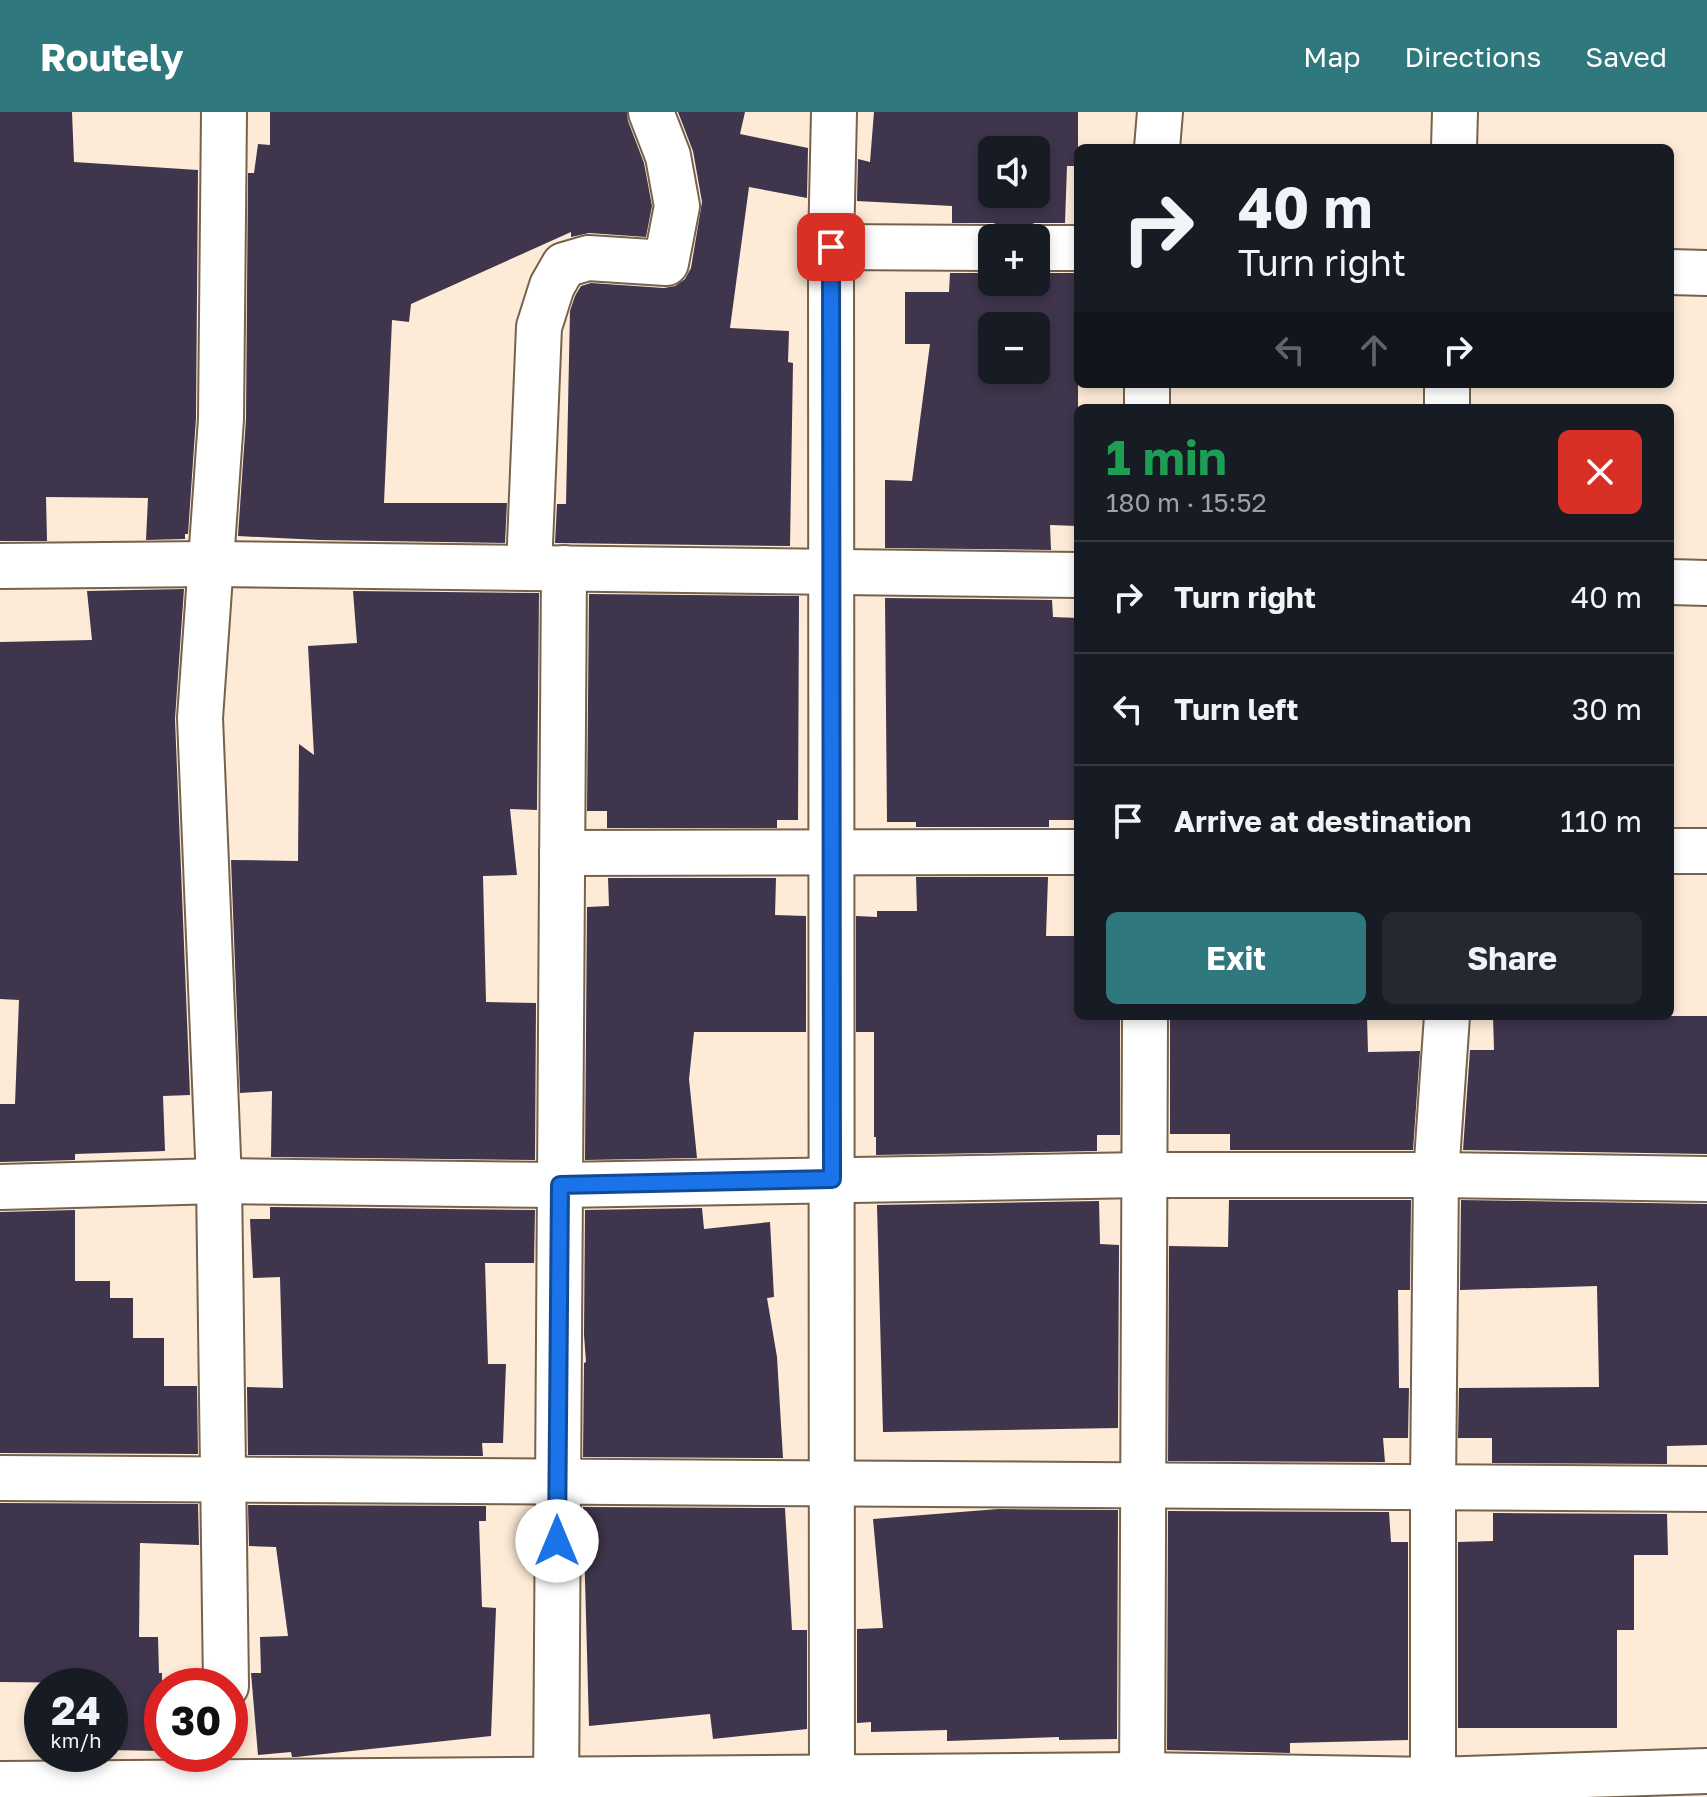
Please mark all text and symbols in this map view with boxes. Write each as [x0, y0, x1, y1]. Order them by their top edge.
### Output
text: Routely [40, 34, 184, 79]
text: Map [1303, 40, 1360, 73]
text: Directions [1404, 40, 1541, 73]
text: Saved [1585, 40, 1667, 73]
map controls [978, 136, 1050, 384]
button: sound [978, 136, 1050, 208]
text: 40 m [1238, 173, 1372, 240]
icon: right [1106, 176, 1210, 280]
pin [797, 213, 865, 281]
button: + [978, 224, 1050, 296]
icon: arrive [809, 225, 853, 269]
text: Turn right [1238, 241, 1406, 284]
button: − [978, 312, 1050, 384]
icon: left [1268, 328, 1312, 372]
icon: ahead [1352, 328, 1396, 372]
icon: right [1436, 328, 1480, 372]
text: 1 min [1106, 428, 1227, 486]
button: close [1558, 430, 1642, 514]
text: 180 m · 15:52 [1106, 487, 1267, 518]
icon: right [1106, 575, 1150, 619]
text: Turn right [1174, 579, 1316, 615]
text: 40 m [1571, 579, 1642, 615]
icon: left [1106, 687, 1150, 731]
text: Turn left [1174, 691, 1299, 727]
text: 30 m [1572, 691, 1642, 727]
icon: arrive [1106, 799, 1150, 843]
text: Arrive at destination [1174, 803, 1471, 839]
text: 110 m [1560, 803, 1642, 839]
button: Exit [1106, 912, 1366, 1004]
button: Share [1382, 912, 1642, 1004]
position arrow [515, 1499, 599, 1583]
speed limit sign: 30 [144, 1668, 248, 1772]
text: 24 [51, 1686, 101, 1734]
text: km/h [51, 1728, 101, 1752]

